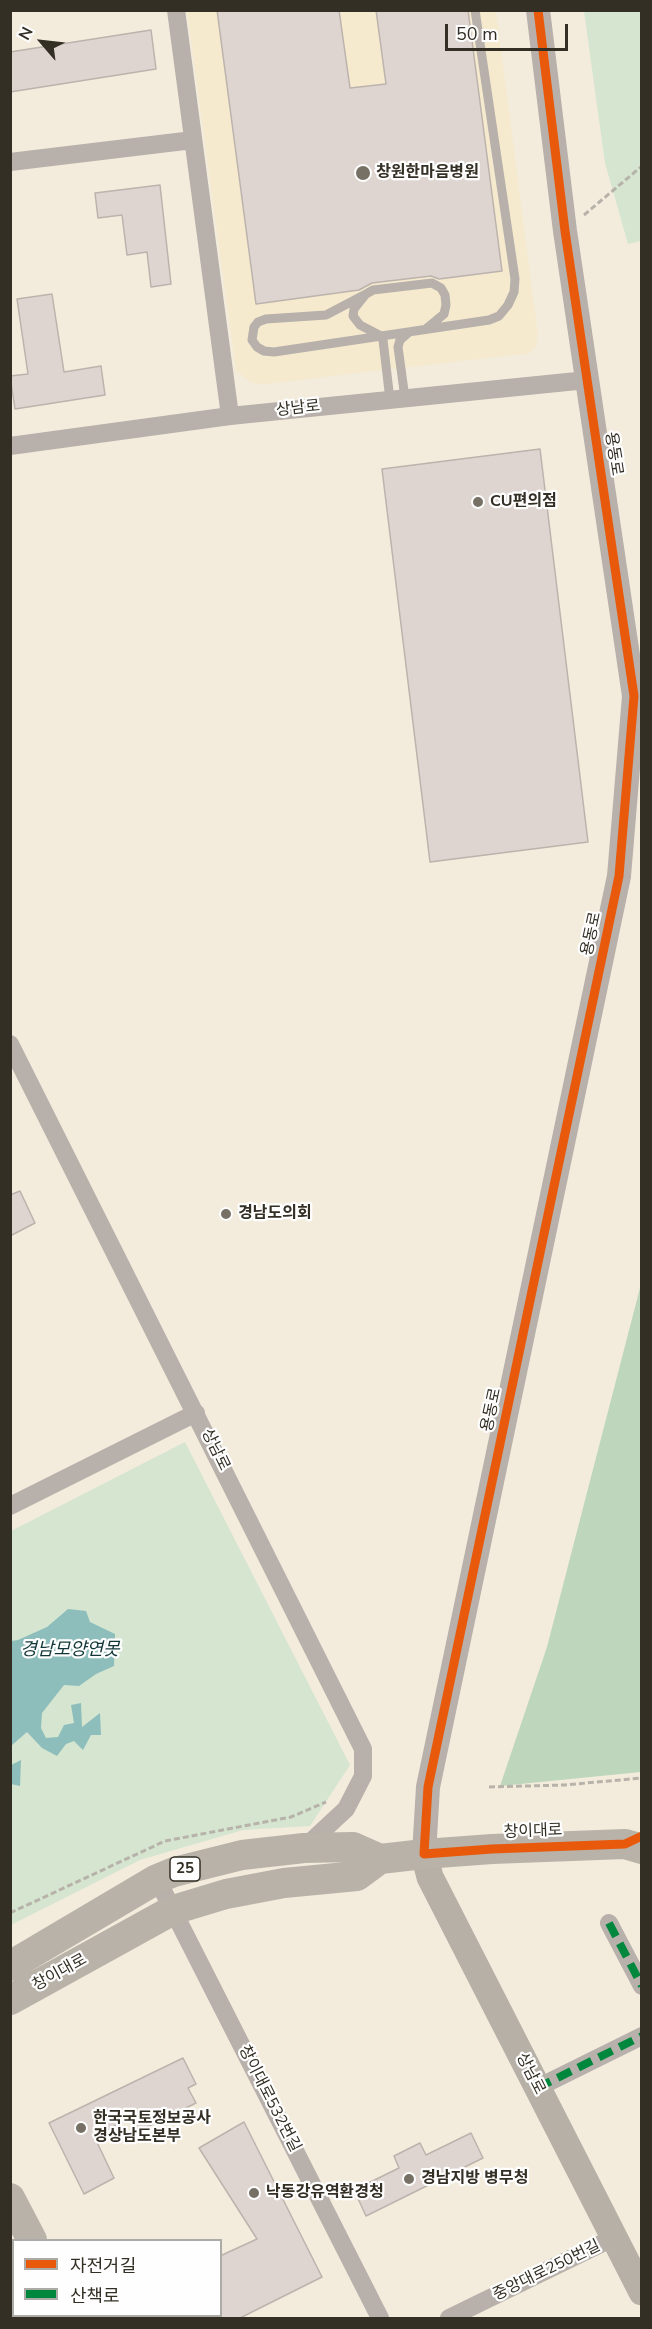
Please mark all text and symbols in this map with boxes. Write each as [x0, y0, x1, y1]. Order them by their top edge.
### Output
north arrow [12, 12, 72, 72]
scale bar [448, 12, 571, 50]
text: 50 m [456, 22, 498, 46]
text: N [14, 23, 39, 44]
place label: 창원한마음병원 [376, 163, 479, 183]
marker: 창원한마음병원 [354, 164, 372, 182]
street label: 상남로 [275, 397, 321, 421]
street label: 용동로 [600, 431, 626, 477]
place label: CU편의점 [490, 492, 557, 512]
marker: CU편의점 [471, 495, 485, 509]
street label: 용동로 [578, 910, 606, 958]
place label: 경남도의회 [238, 1204, 312, 1224]
marker: 경남도의회 [219, 1207, 233, 1221]
street label: 용동로 [478, 1386, 506, 1434]
street label: 상남로 [197, 1426, 233, 1474]
water label: 경남모양연못 [20, 1640, 120, 1662]
street label: 창이대로 [503, 1821, 563, 1843]
road number: 25 [170, 1857, 200, 1881]
street label: 창이대로 [30, 1950, 90, 1996]
street label: 창이대로532번길 [234, 2042, 304, 2156]
street label: 상남로 [511, 2050, 549, 2098]
place label: 한국국토정보공사 경상남도본부 [93, 2109, 211, 2147]
marker: 한국국토정보공사 경상남도본부 [74, 2121, 88, 2135]
place label: 경남지방 병무청 [421, 2169, 528, 2189]
marker: 경남지방 병무청 [402, 2172, 416, 2186]
place label: 낙동강유역환경청 [266, 2183, 384, 2203]
marker: 낙동강유역환경청 [247, 2186, 261, 2200]
street label: 중앙대로250번길 [490, 2237, 604, 2305]
legend [12, 2239, 222, 2317]
text: 자전거길 [70, 2254, 136, 2278]
text: 산책로 [70, 2284, 120, 2308]

